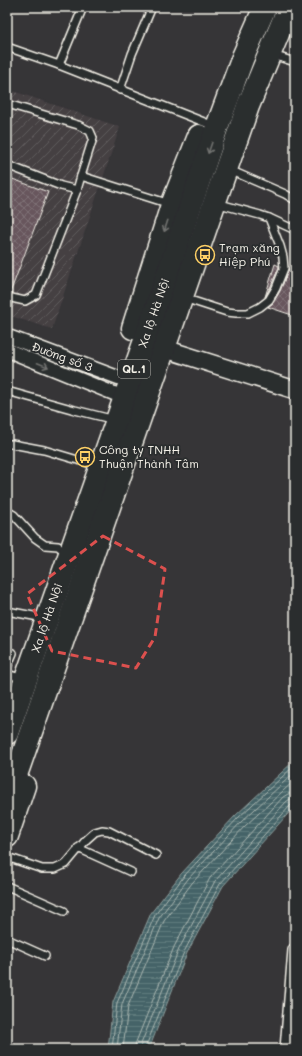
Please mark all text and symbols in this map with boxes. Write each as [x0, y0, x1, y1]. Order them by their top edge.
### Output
one-way arrow [206, 141, 213, 154]
one-way arrow [162, 219, 169, 232]
place label: Trạm xăng Hiệp Phú [219, 239, 280, 269]
bus stop icon: Trạm xăng Hiệp Phú [194, 244, 216, 266]
street label: Xa lộ Hà Nội [134, 276, 172, 350]
street label: Đường số 3 [30, 338, 95, 374]
road number: QL.1 [118, 360, 150, 378]
one-way arrow [37, 361, 49, 369]
place label: Công ty TNHH Thuận Thành Tâm [99, 441, 199, 471]
bus stop icon: Công ty TNHH Thuận Thành Tâm [74, 446, 96, 468]
street label: Xa lộ Hà Nội [27, 581, 65, 655]

